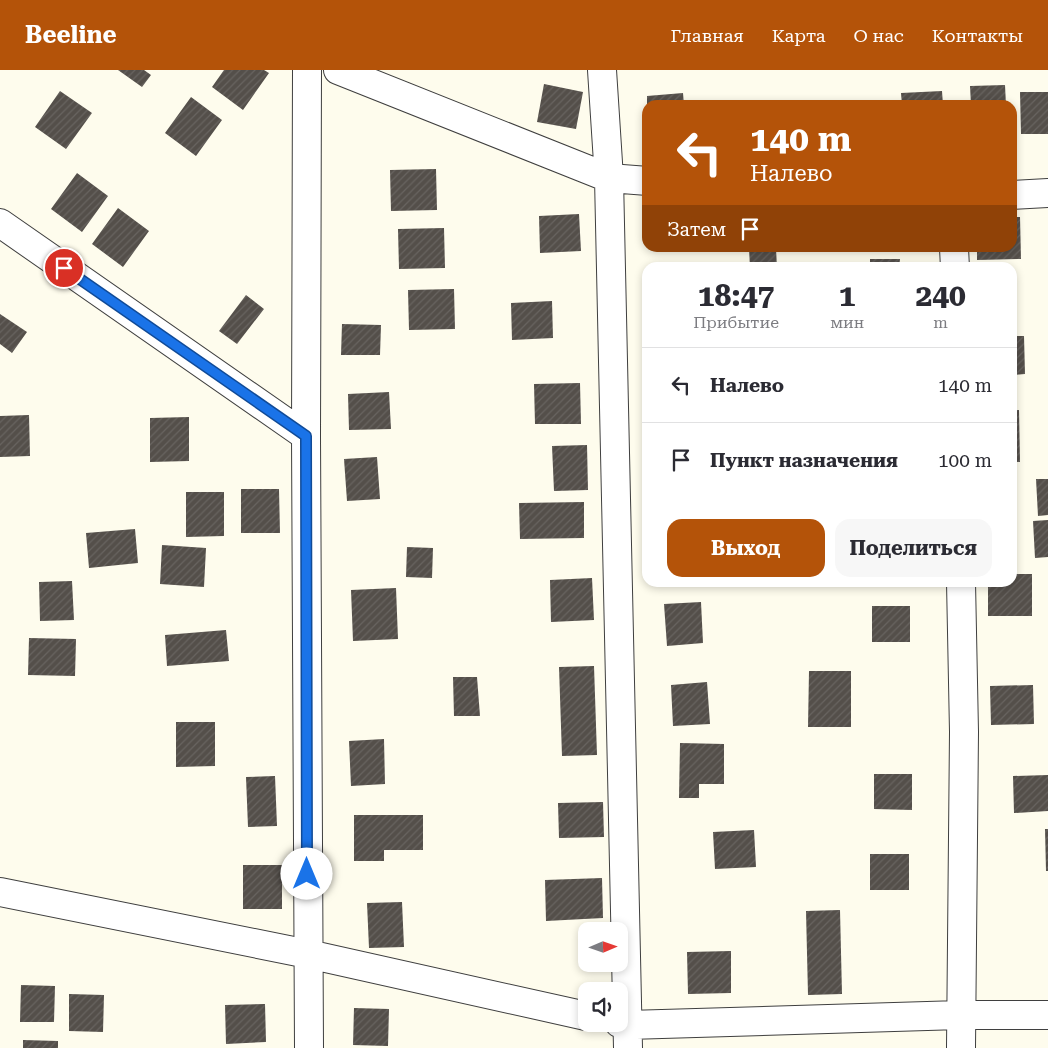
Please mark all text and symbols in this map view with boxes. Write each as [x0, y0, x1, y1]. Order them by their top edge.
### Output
text: Beeline [25, 21, 117, 49]
text: Главная [671, 25, 744, 46]
text: Карта [772, 25, 826, 46]
text: О нас [854, 25, 904, 46]
text: Контакты [932, 25, 1023, 46]
text: 140 m [750, 119, 851, 160]
icon: left [667, 120, 732, 185]
text: Налево [750, 161, 833, 186]
icon: arrive [736, 215, 764, 243]
text: Затем [667, 218, 726, 241]
pin [43, 247, 85, 289]
icon: arrive [50, 254, 78, 282]
text: 18:47 [698, 278, 774, 313]
text: 1 [839, 278, 856, 313]
text: 240 [915, 278, 966, 313]
text: Прибытие [693, 313, 779, 332]
text: мин [830, 313, 864, 332]
text: m [933, 313, 948, 332]
icon: left [667, 371, 695, 399]
text: Налево [710, 374, 784, 397]
text: 140 m [938, 374, 992, 397]
icon: arrive [667, 446, 695, 474]
text: Пункт назначения [710, 449, 898, 472]
text: 100 m [938, 449, 992, 472]
button: Выход [667, 519, 825, 577]
button: Поделиться [835, 519, 992, 577]
position arrow [280, 847, 332, 899]
north arrow [578, 922, 628, 972]
map controls [578, 922, 628, 1032]
button: sound [578, 982, 628, 1032]

